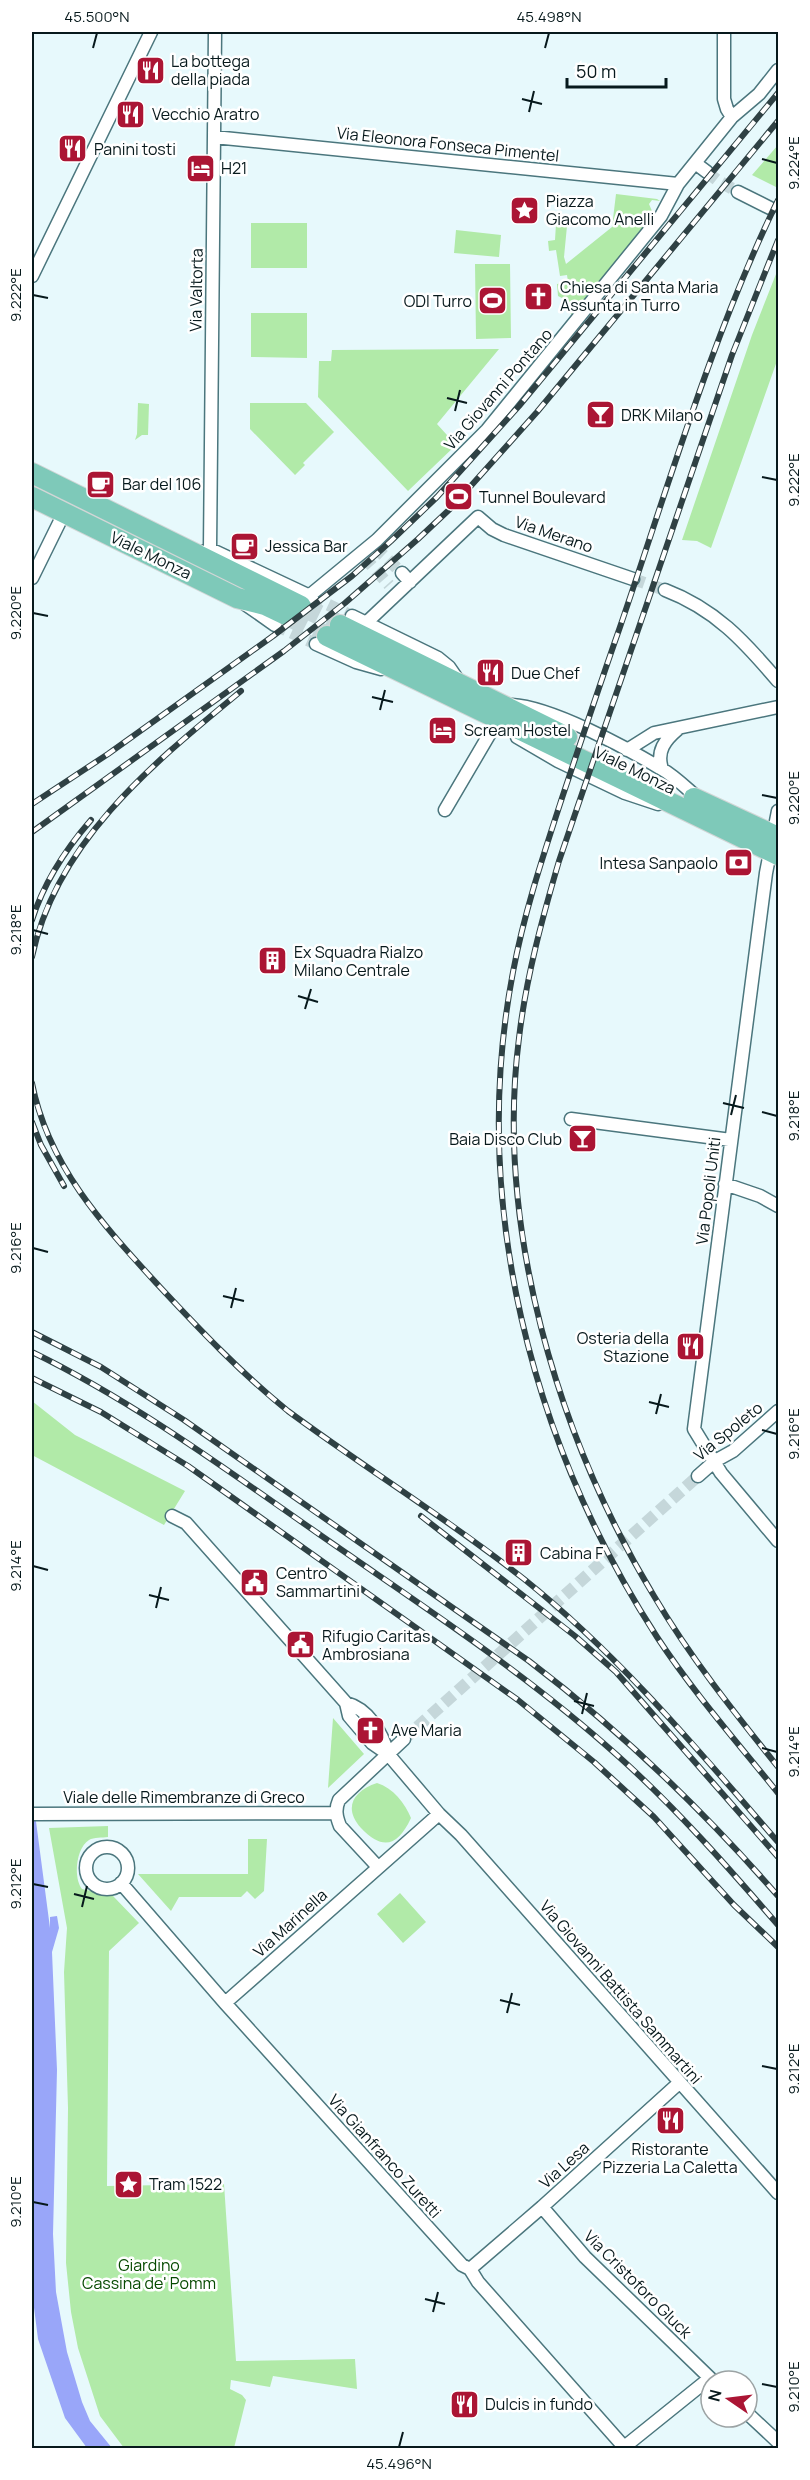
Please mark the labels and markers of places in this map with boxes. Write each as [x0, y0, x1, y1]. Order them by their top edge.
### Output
place label: La bottega della piada [171, 50, 250, 90]
restaurant icon: La bottega della piada [134, 54, 166, 86]
restaurant icon: Vecchio Aratro [115, 98, 147, 130]
place label: Vecchio Aratro [152, 103, 259, 125]
restaurant icon: Panini tosti [57, 133, 89, 165]
place label: Panini tosti [94, 138, 176, 160]
hotel icon: H21 [184, 152, 216, 184]
place label: H21 [221, 157, 247, 179]
place label: Piazza Giacomo Anelli [546, 190, 654, 230]
place icon: Piazza Giacomo Anelli [509, 194, 541, 226]
place label: Chiesa di Santa Maria Assunta in Turro [560, 276, 718, 316]
church icon: Chiesa di Santa Maria Assunta in Turro [523, 280, 555, 312]
sports icon: ODI Turro [477, 285, 509, 317]
place label: ODI Turro [404, 290, 472, 312]
bar icon: DRK Milano [584, 399, 616, 431]
place label: DRK Milano [621, 404, 703, 426]
cafe icon: Bar del 106 [85, 468, 117, 500]
place label: Bar del 106 [122, 473, 201, 495]
sports icon: Tunnel Boulevard [442, 481, 474, 513]
place label: Tunnel Boulevard [479, 486, 606, 508]
cafe icon: Jessica Bar [228, 530, 260, 562]
place label: Jessica Bar [265, 535, 348, 557]
restaurant icon: Due Chef [474, 657, 506, 689]
place label: Due Chef [511, 662, 580, 684]
hotel icon: Scream Hostel [427, 714, 459, 746]
place label: Scream Hostel [464, 719, 571, 741]
bank icon: Intesa Sanpaolo [723, 847, 755, 879]
place label: Intesa Sanpaolo [600, 852, 718, 874]
place label: Ex Squadra Rialzo Milano Centrale [294, 941, 423, 981]
building icon: Ex Squadra Rialzo Milano Centrale [257, 945, 289, 977]
bar icon: Baia Disco Club [567, 1123, 599, 1155]
place label: Baia Disco Club [449, 1128, 562, 1150]
place label: Osteria della Stazione [577, 1327, 669, 1367]
restaurant icon: Osteria della Stazione [674, 1331, 706, 1363]
building icon: Cabina F [503, 1537, 535, 1569]
place label: Cabina F [540, 1542, 603, 1564]
place label: Centro Sammartini [276, 1562, 360, 1602]
public building icon: Centro Sammartini [239, 1566, 271, 1598]
place label: Rifugio Caritas Ambrosiana [322, 1625, 430, 1665]
public building icon: Rifugio Caritas Ambrosiana [285, 1629, 317, 1661]
church icon: Ave Maria [354, 1714, 386, 1746]
place label: Ave Maria [391, 1719, 462, 1741]
restaurant icon: Ristorante Pizzeria La Caletta [654, 2105, 686, 2137]
place label: Ristorante Pizzeria La Caletta [602, 2138, 738, 2178]
place icon: Tram 1522 [112, 2168, 144, 2200]
place label: Tram 1522 [149, 2173, 222, 2195]
restaurant icon: Dulcis in fundo [448, 2388, 480, 2420]
place label: Dulcis in fundo [485, 2393, 593, 2415]

